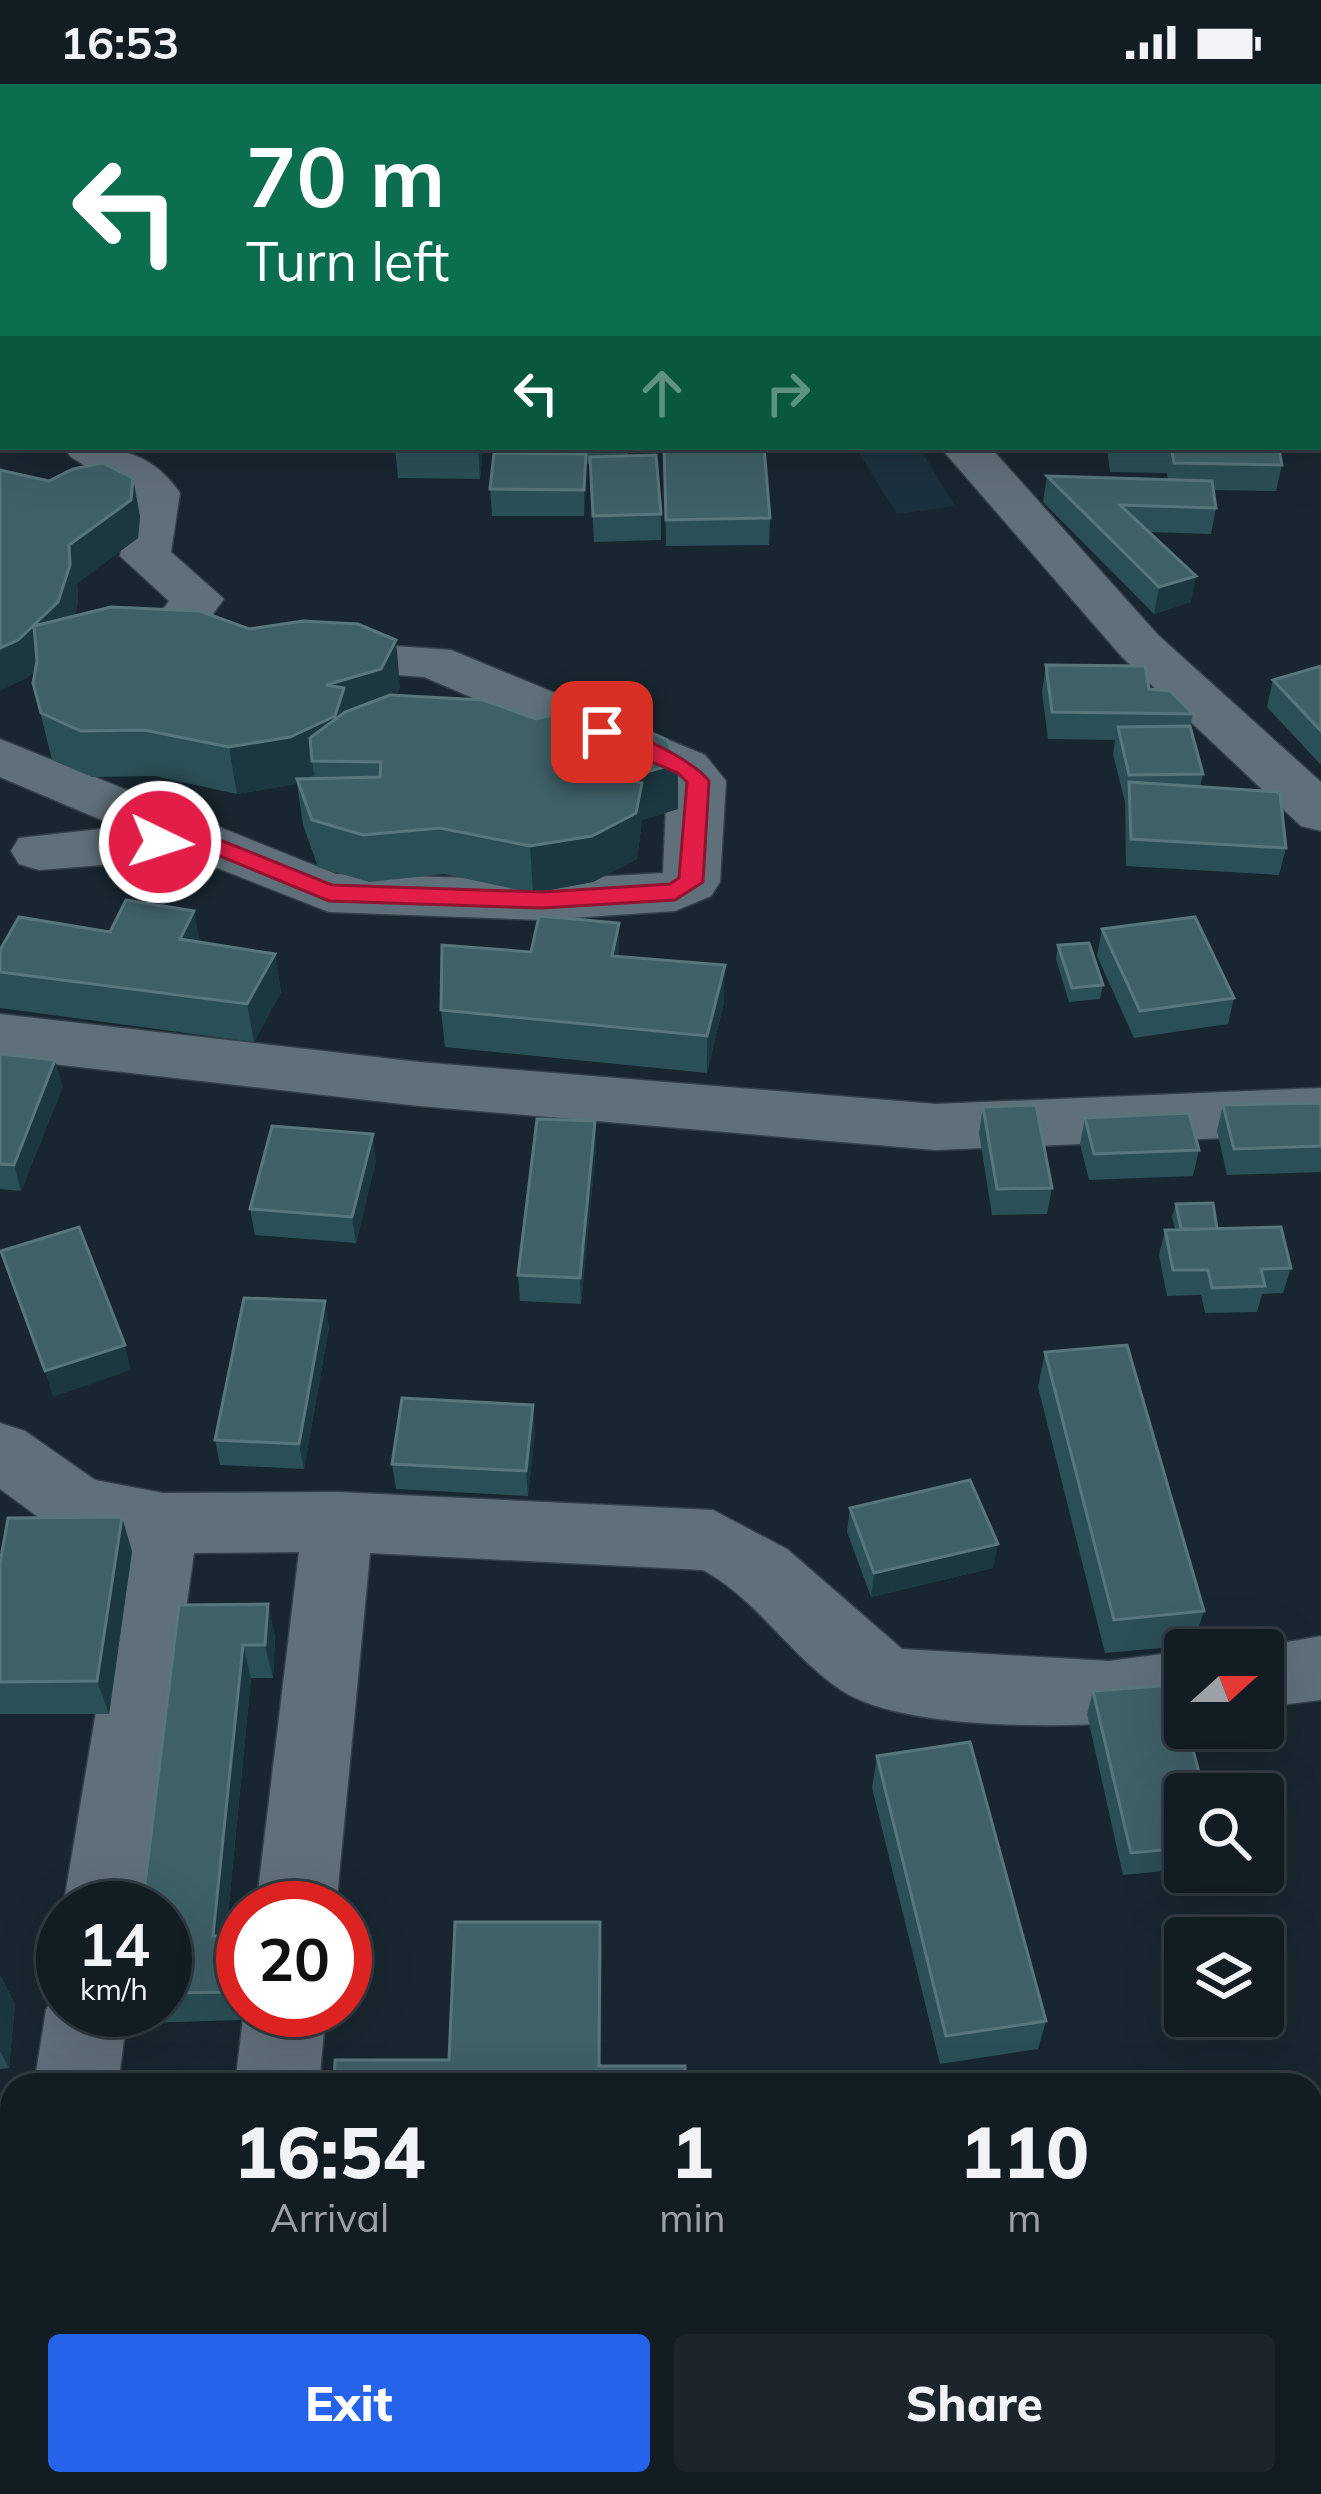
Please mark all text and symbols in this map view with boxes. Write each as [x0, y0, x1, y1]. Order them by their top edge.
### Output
text: 16:53 [60, 14, 179, 70]
text: 70 m [246, 123, 445, 228]
icon: left [48, 132, 204, 288]
text: Turn left [246, 227, 449, 295]
icon: left [503, 360, 569, 426]
icon: ahead [629, 360, 695, 426]
icon: right [755, 360, 821, 426]
pin [551, 681, 653, 783]
icon: arrive [569, 699, 635, 765]
position arrow [97, 779, 223, 905]
north arrow [1164, 1629, 1284, 1749]
map controls [1164, 1629, 1284, 2037]
button: search [1164, 1773, 1284, 1893]
speed limit sign: 20 [216, 1881, 372, 2037]
text: 14 [78, 1906, 150, 1981]
button: layers [1164, 1917, 1284, 2037]
text: km/h [80, 1970, 148, 2008]
text: 16:54 [234, 2106, 425, 2196]
text: 1 [671, 2106, 714, 2196]
text: 110 [960, 2106, 1089, 2196]
text: Arrival [270, 2193, 389, 2242]
text: min [659, 2193, 726, 2242]
text: m [1007, 2193, 1041, 2242]
button: Exit [48, 2334, 650, 2472]
button: Share [674, 2334, 1275, 2472]

